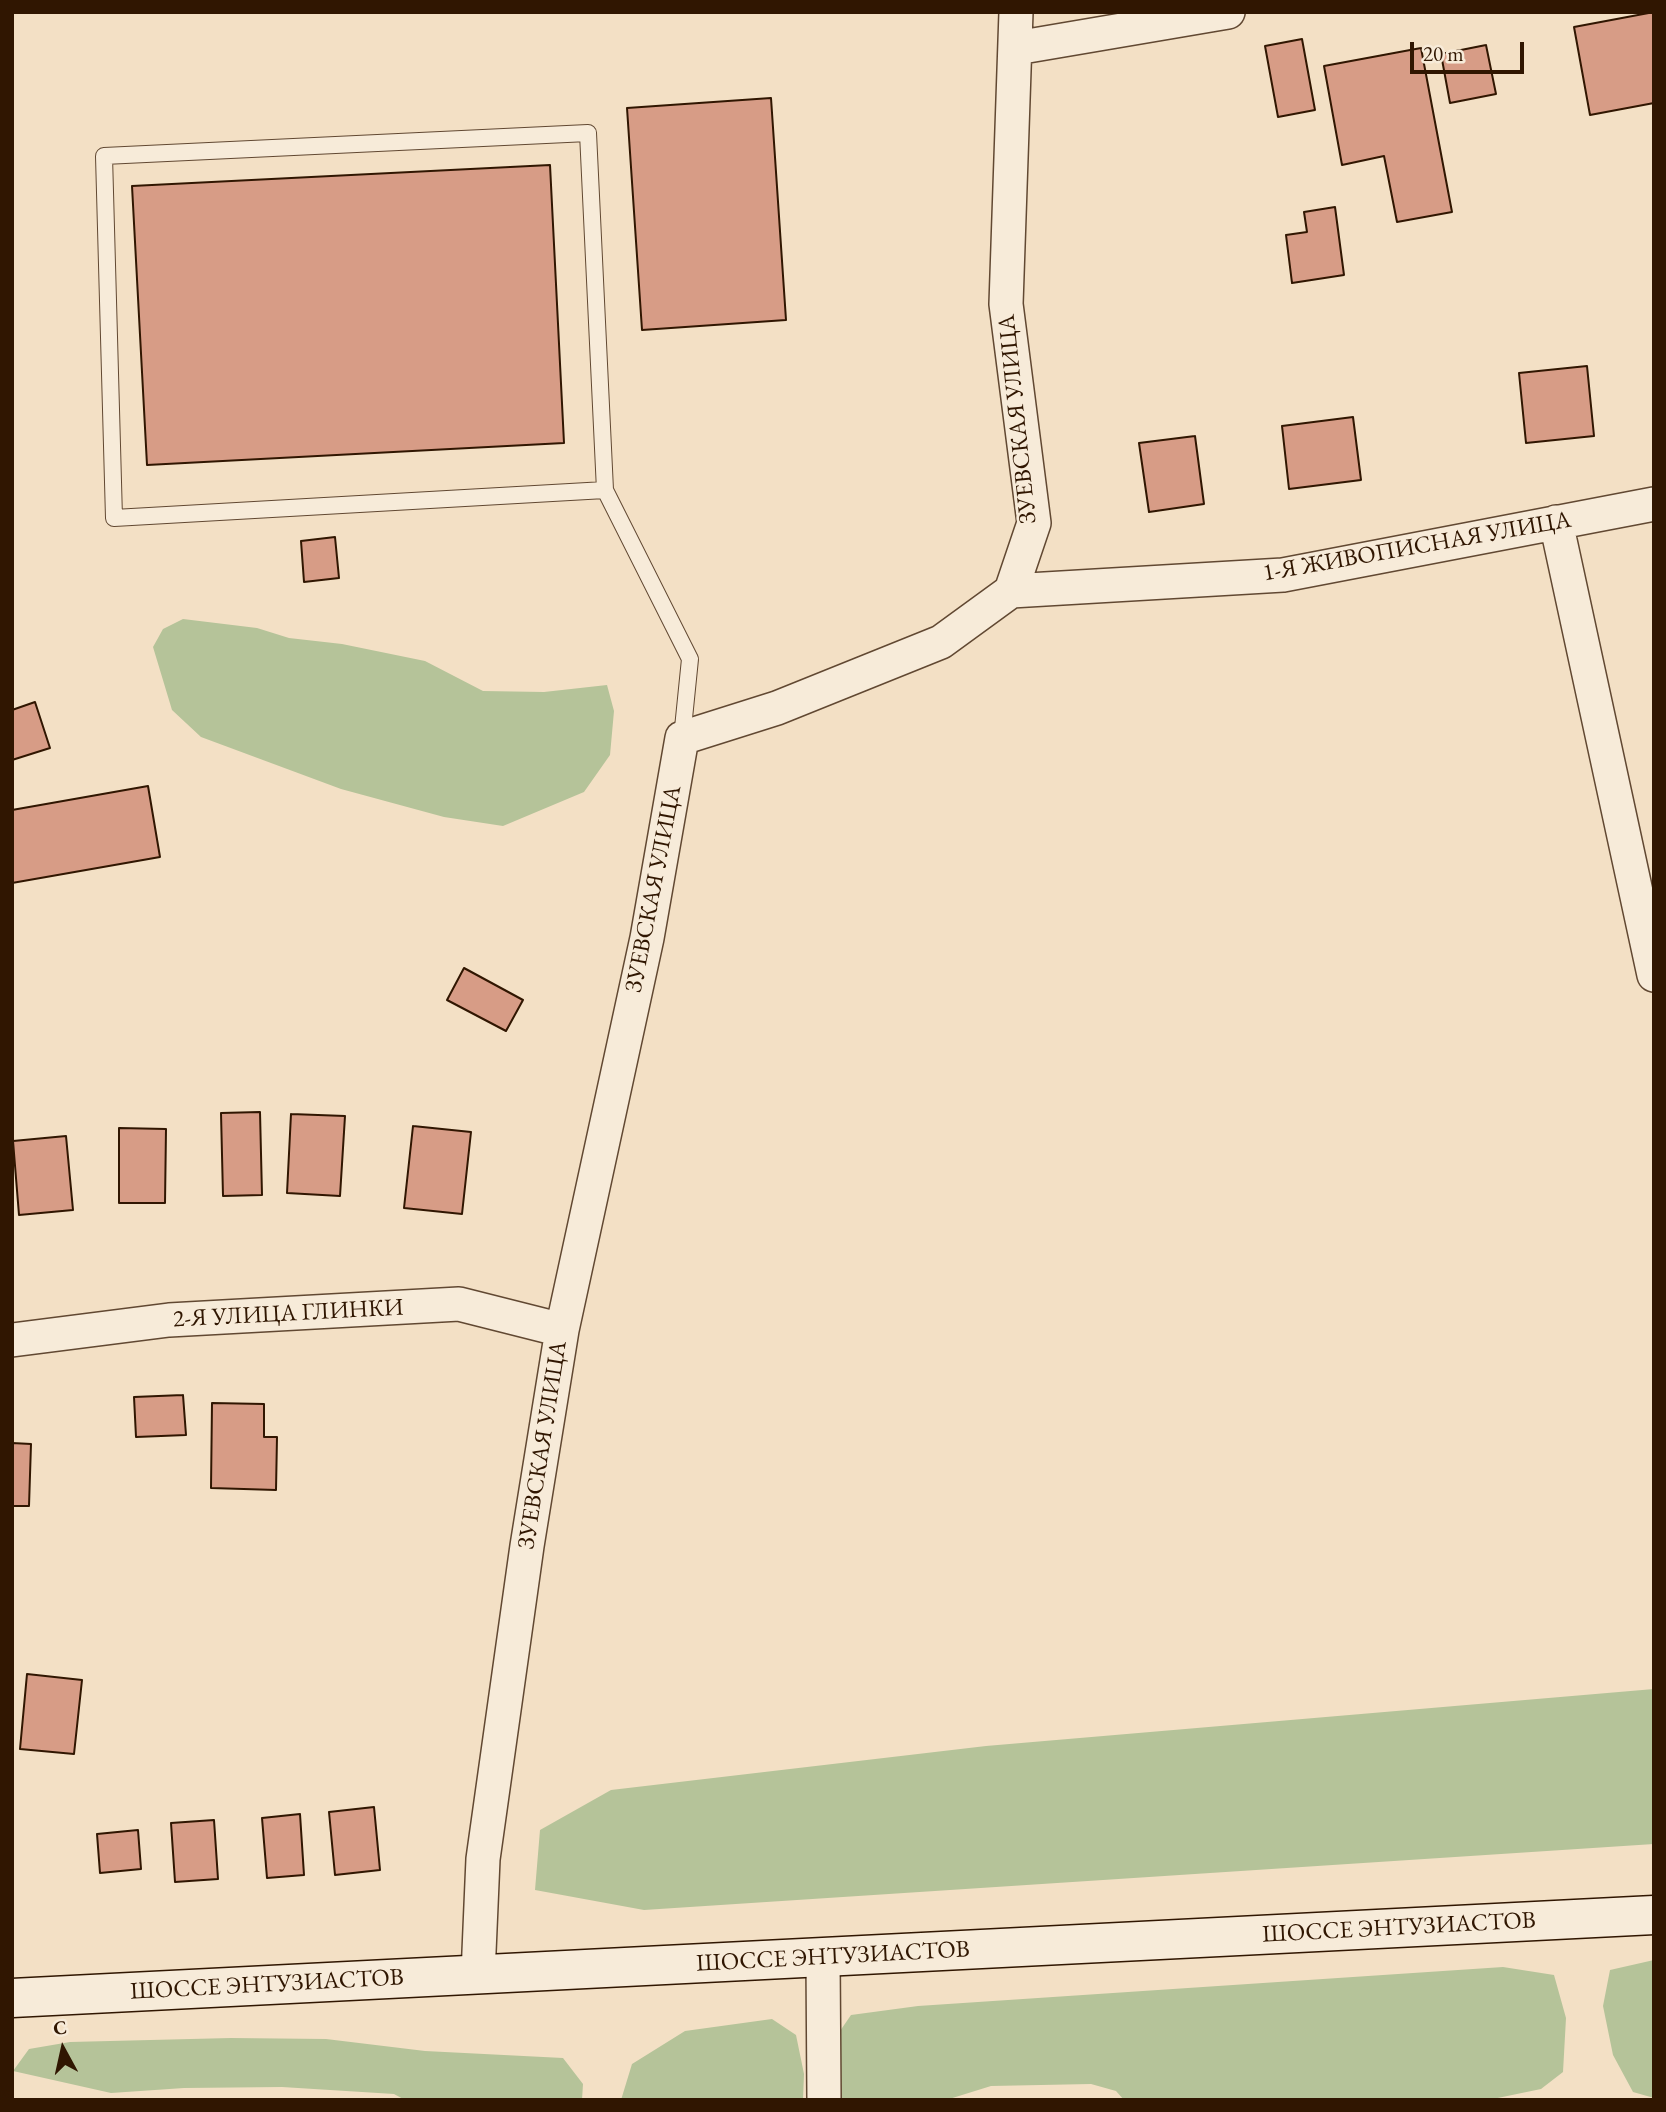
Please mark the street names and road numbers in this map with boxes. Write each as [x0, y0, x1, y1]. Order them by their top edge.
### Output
street label: ЗУЕВСКАЯ УЛИЦА [993, 313, 1043, 525]
street label: 1-Я ЖИВОПИСНАЯ УЛИЦА [1261, 506, 1573, 588]
street label: ЗУЕВСКАЯ УЛИЦА [620, 783, 688, 995]
street label: 2-Я УЛИЦА ГЛИНКИ [172, 1294, 404, 1334]
street label: ЗУЕВСКАЯ УЛИЦА [512, 1339, 574, 1551]
street label: ШОССЕ ЭНТУЗИАСТОВ [1261, 1906, 1537, 1950]
street label: ШОССЕ ЭНТУЗИАСТОВ [695, 1935, 971, 1979]
street label: ШОССЕ ЭНТУЗИАСТОВ [129, 1963, 405, 2007]

